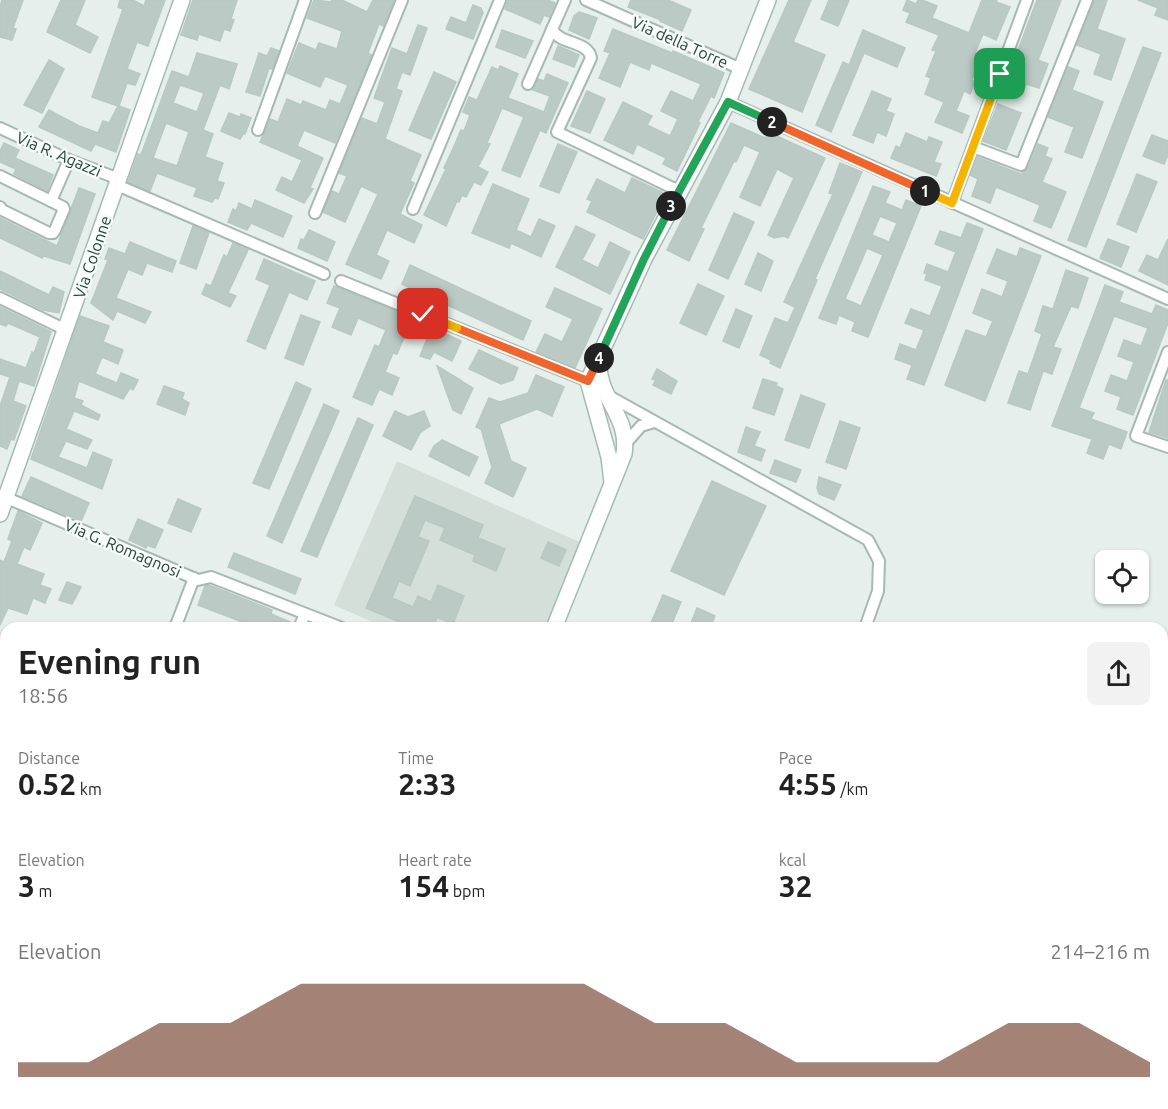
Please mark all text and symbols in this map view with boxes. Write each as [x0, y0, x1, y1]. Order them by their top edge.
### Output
street label: Via della Torre [629, 13, 731, 71]
pin [974, 48, 1025, 99]
icon: arrive [983, 57, 1016, 90]
pin: 2 [757, 107, 787, 137]
text: 2 [767, 113, 777, 131]
street label: Via R. Agazzi [14, 128, 104, 180]
pin: 1 [910, 176, 940, 206]
text: 1 [920, 182, 930, 200]
pin: 3 [656, 191, 686, 221]
text: 3 [666, 197, 676, 215]
street label: Via Colonne [69, 213, 115, 301]
pin [397, 288, 448, 339]
icon: check [406, 297, 439, 330]
pin: 4 [584, 343, 614, 373]
text: 4 [594, 349, 604, 367]
street label: Via G. Romagnosi [62, 515, 184, 581]
map controls [1095, 550, 1149, 604]
button: locate [1095, 550, 1149, 604]
button: share [1087, 642, 1150, 705]
text: Evening run [18, 643, 201, 680]
text: 18:56 [18, 684, 68, 707]
text: Distance [18, 749, 80, 767]
text: Time [398, 749, 434, 767]
text: Pace [779, 749, 813, 767]
text: 0.52 [18, 767, 76, 801]
text: 2:33 [398, 767, 456, 801]
text: 4:55 [779, 767, 837, 801]
text: km [76, 780, 102, 798]
text: /km [837, 780, 868, 798]
text: Elevation [18, 851, 85, 869]
text: Heart rate [398, 851, 472, 869]
text: kcal [779, 851, 806, 869]
text: 3 [18, 869, 35, 903]
text: 154 [398, 869, 449, 903]
text: 32 [779, 869, 813, 903]
text: m [35, 882, 52, 900]
text: bpm [449, 882, 485, 900]
text: Elevation [18, 940, 101, 963]
text: 214–216 m [1051, 940, 1150, 963]

